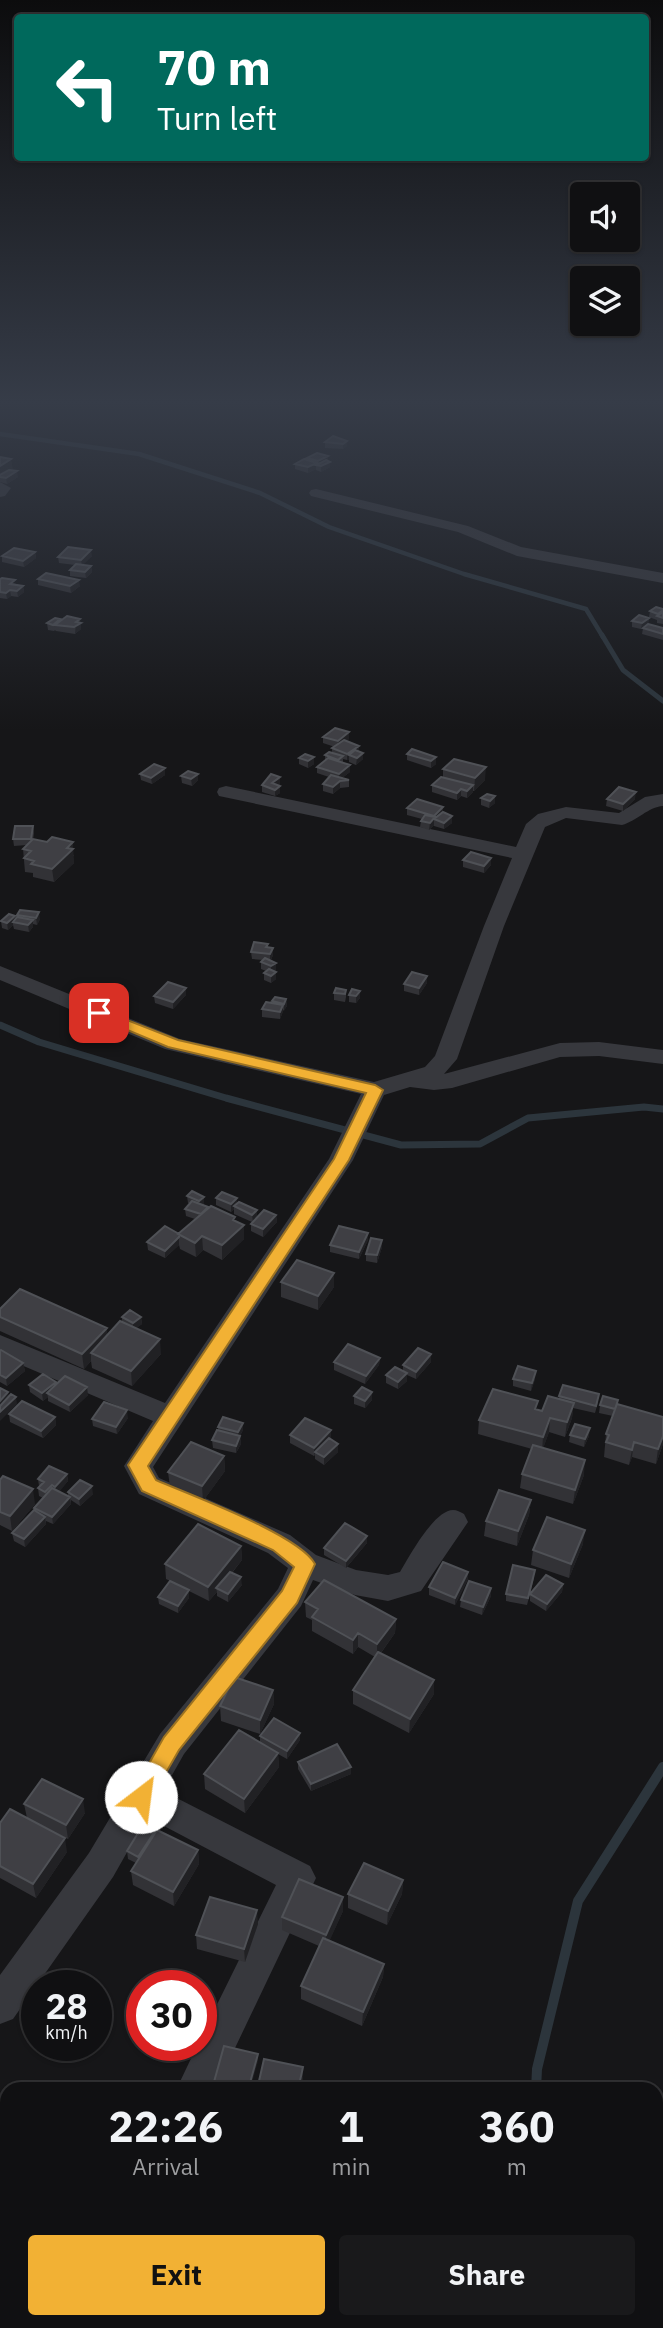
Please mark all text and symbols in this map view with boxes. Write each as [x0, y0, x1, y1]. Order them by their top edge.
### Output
text: 70 m [157, 35, 271, 98]
icon: left [42, 42, 133, 133]
text: Turn left [157, 97, 277, 139]
map controls [570, 182, 640, 336]
button: sound [570, 182, 640, 252]
button: layers [570, 266, 640, 336]
pin [69, 983, 129, 1043]
icon: arrive [80, 994, 118, 1032]
position arrow [104, 1760, 178, 1834]
speed limit sign: 30 [126, 1970, 217, 2061]
text: 28 [45, 1983, 88, 2029]
text: km/h [45, 2021, 88, 2044]
text: 22:26 [108, 2099, 223, 2154]
text: 1 [338, 2099, 364, 2154]
text: 360 [479, 2099, 555, 2154]
text: Arrival [132, 2151, 199, 2181]
text: min [332, 2151, 370, 2181]
text: m [507, 2151, 527, 2181]
button: Exit [28, 2235, 325, 2315]
button: Share [339, 2235, 635, 2315]

